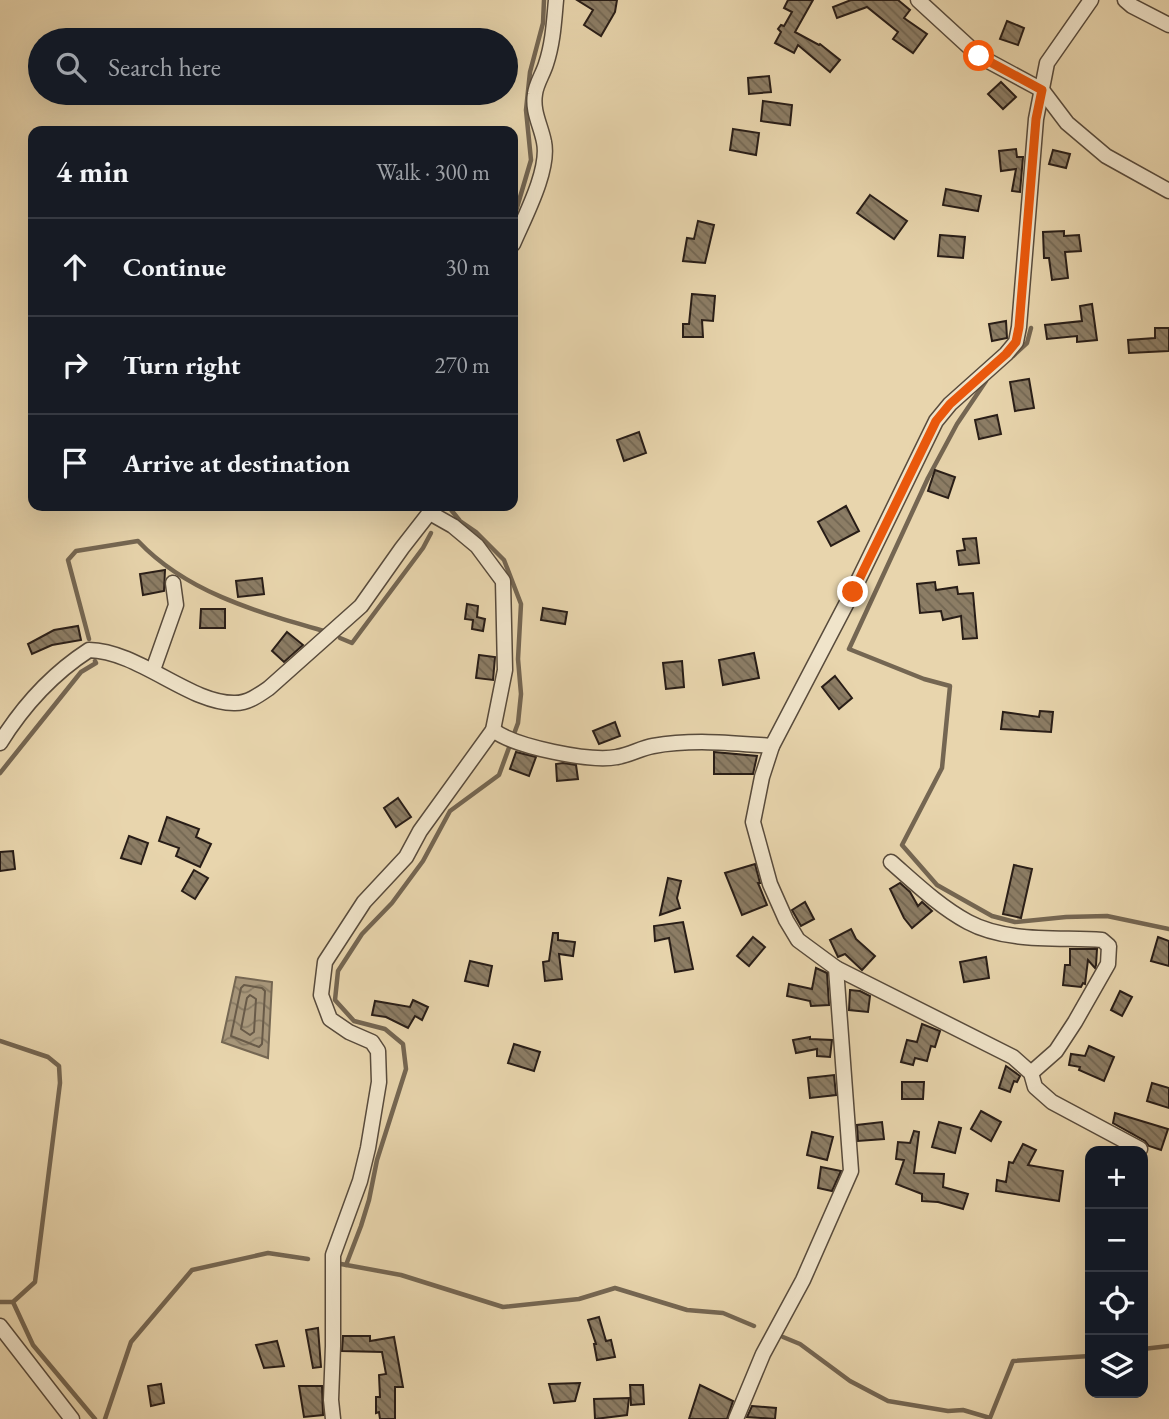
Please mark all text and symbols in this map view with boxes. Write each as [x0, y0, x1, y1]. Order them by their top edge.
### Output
search box [28, 28, 518, 105]
route start [963, 40, 994, 71]
icon: search [52, 48, 90, 86]
text: Search here [108, 50, 221, 84]
text: 4 min [56, 152, 129, 191]
text: Walk · 300 m [376, 157, 490, 187]
icon: ahead [56, 248, 94, 286]
text: Continue [123, 250, 226, 284]
text: 30 m [445, 252, 490, 282]
icon: right [56, 346, 94, 384]
text: Turn right [123, 348, 241, 382]
text: 270 m [434, 350, 490, 380]
icon: arrive [56, 444, 94, 482]
text: Arrive at destination [123, 446, 350, 480]
route end [837, 576, 868, 607]
map controls [1085, 1146, 1148, 1398]
button: + [1085, 1146, 1148, 1209]
button: − [1085, 1209, 1148, 1272]
button: locate [1085, 1272, 1148, 1335]
button: layers [1085, 1335, 1148, 1398]

